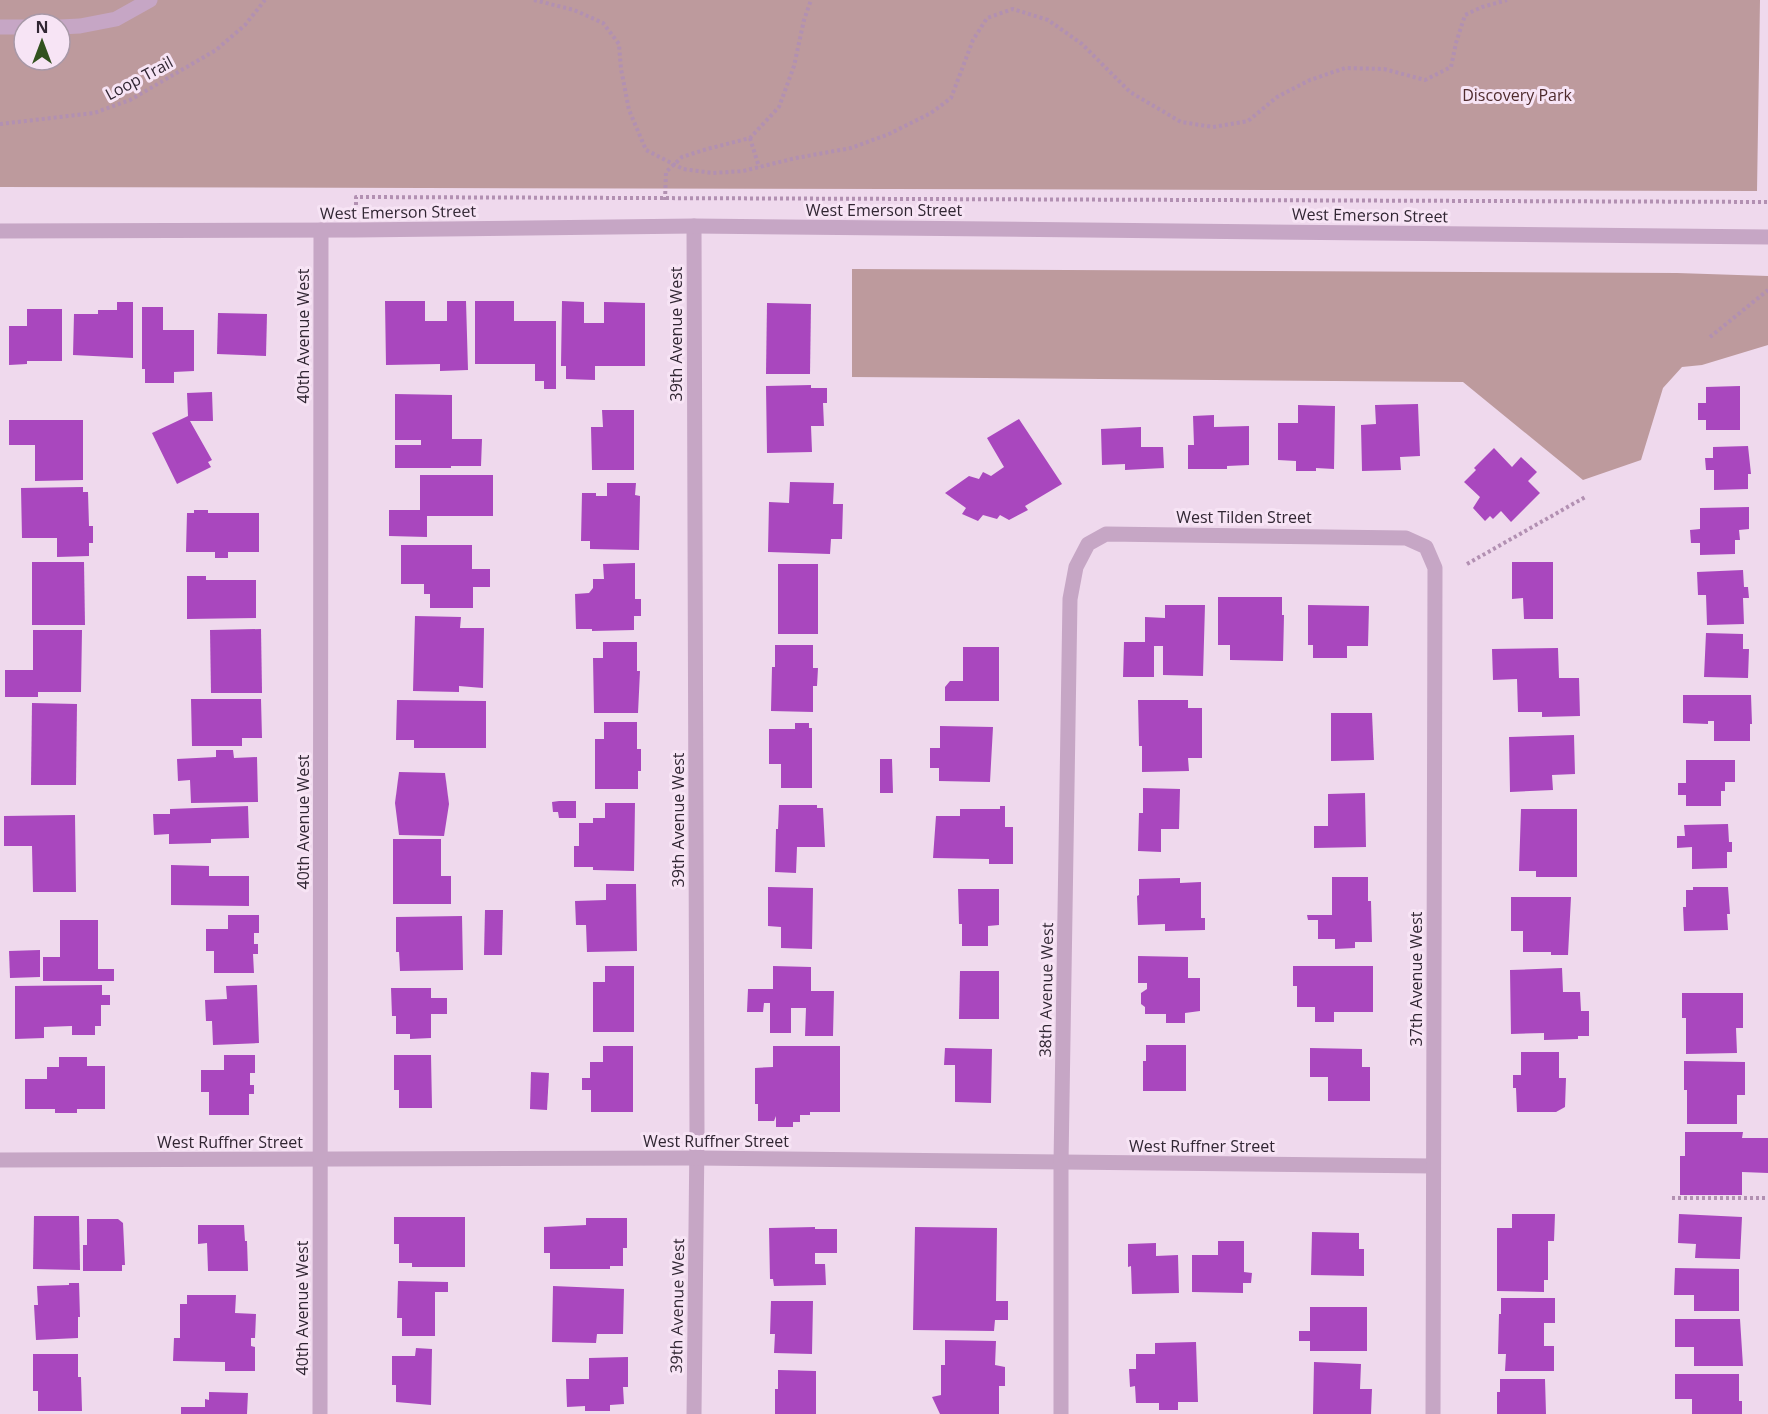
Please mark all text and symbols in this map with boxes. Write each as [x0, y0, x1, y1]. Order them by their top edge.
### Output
north arrow [12, 12, 72, 72]
text: N [35, 16, 49, 38]
street label: Loop Trail [101, 51, 177, 105]
park label: Discovery Park [1462, 84, 1572, 106]
street label: West Emerson Street [806, 199, 962, 221]
street label: West Emerson Street [320, 200, 477, 224]
street label: West Emerson Street [1292, 203, 1449, 227]
street label: 39th Avenue West [665, 266, 687, 401]
street label: 40th Avenue West [292, 268, 314, 403]
street label: West Tilden Street [1176, 506, 1312, 528]
street label: 39th Avenue West [667, 752, 689, 887]
street label: 40th Avenue West [292, 754, 314, 889]
street label: 37th Avenue West [1405, 911, 1427, 1046]
street label: 38th Avenue West [1034, 922, 1058, 1058]
street label: West Ruffner Street [643, 1130, 789, 1152]
street label: West Ruffner Street [157, 1131, 303, 1153]
street label: West Ruffner Street [1129, 1135, 1275, 1157]
street label: 39th Avenue West [665, 1238, 689, 1374]
street label: 40th Avenue West [291, 1240, 313, 1375]

